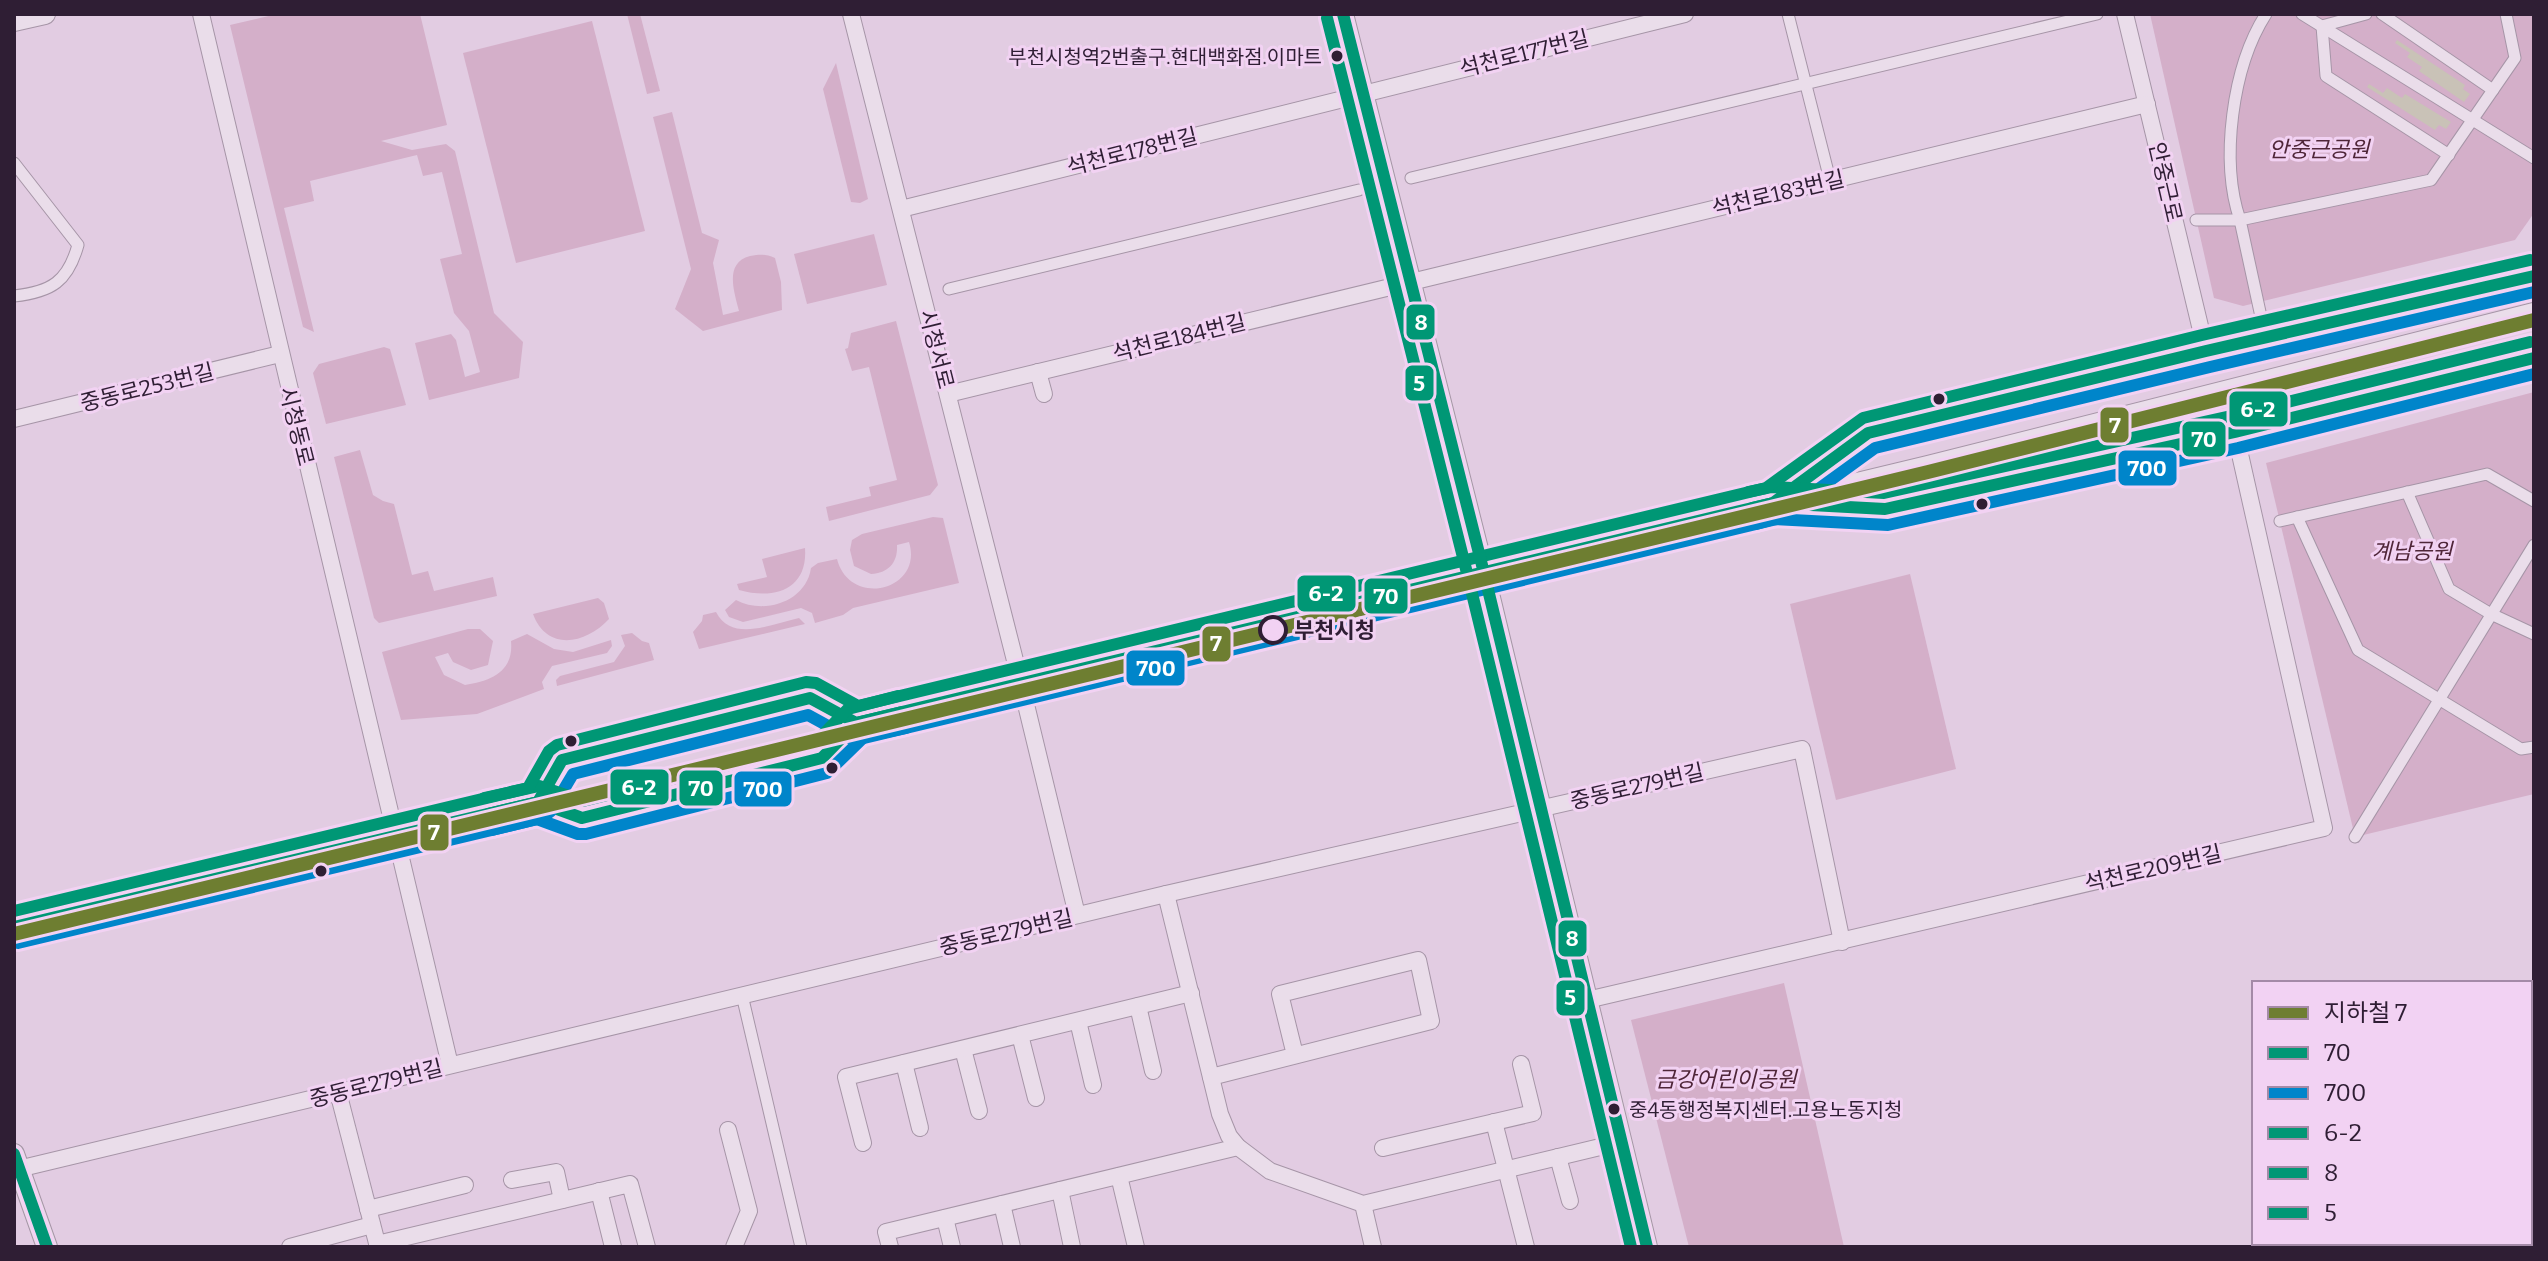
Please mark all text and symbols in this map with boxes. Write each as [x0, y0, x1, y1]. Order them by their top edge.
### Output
street label: 석천로177번길 [1457, 24, 1591, 83]
place label: 부천시청역2번출구.현대백화점.이마트 [1008, 45, 1322, 69]
marker: 부천시청역2번출구.현대백화점.이마트 [1329, 48, 1345, 64]
street label: 석천로178번길 [1064, 122, 1200, 181]
park label: 안중근공원 [2268, 136, 2371, 163]
street label: 안중근로 [2143, 140, 2188, 225]
street label: 석천로183번길 [1709, 165, 1847, 222]
line badge: 8 [1405, 303, 1436, 341]
street label: 시청서로 [914, 307, 959, 392]
street label: 석천로184번길 [1110, 308, 1248, 367]
text: 8 [1414, 309, 1428, 336]
street label: 중동로253번길 [77, 358, 217, 417]
line badge: 5 [1404, 364, 1435, 402]
text: 5 [1413, 370, 1425, 397]
street label: 시청동로 [274, 384, 319, 469]
line badge: 6-2 [2228, 390, 2289, 428]
unlabelled marker [1931, 391, 1947, 407]
text: 6-2 [2240, 396, 2276, 423]
line badge: 7 [2099, 406, 2130, 444]
text: 7 [2109, 412, 2121, 439]
line badge: 70 [2181, 420, 2227, 458]
text: 70 [2191, 426, 2217, 453]
line badge: 700 [2117, 449, 2178, 487]
text: 700 [2127, 455, 2167, 482]
unlabelled marker [1974, 496, 1990, 512]
park label: 계남공원 [2372, 538, 2454, 565]
line badge: 6-2 [1296, 574, 1357, 613]
line badge: 70 [1363, 577, 1409, 615]
text: 6-2 [1308, 580, 1344, 607]
text: 70 [1373, 583, 1399, 610]
marker: 부천시청 [1259, 616, 1287, 644]
place label: 부천시청 [1294, 617, 1375, 644]
line badge: 7 [1201, 625, 1232, 663]
text: 7 [1210, 630, 1222, 657]
line badge: 700 [1125, 649, 1186, 687]
text: 700 [1136, 655, 1176, 682]
unlabelled marker [563, 733, 579, 749]
street label: 중동로279번길 [1568, 758, 1707, 815]
unlabelled marker [824, 760, 840, 776]
line badge: 6-2 [609, 768, 670, 806]
line badge: 70 [678, 769, 724, 807]
line badge: 700 [733, 770, 793, 808]
text: 6-2 [621, 774, 657, 801]
text: 70 [688, 775, 714, 802]
text: 700 [743, 776, 783, 803]
line badge: 7 [419, 813, 450, 852]
text: 7 [428, 819, 440, 846]
street label: 석천로209번길 [2082, 840, 2224, 897]
unlabelled marker [313, 863, 329, 879]
street label: 중동로279번길 [937, 904, 1076, 961]
line badge: 8 [1557, 919, 1588, 958]
text: 8 [1565, 925, 1579, 952]
line badge: 5 [1555, 979, 1586, 1017]
legend [2252, 981, 2532, 1245]
text: 5 [1564, 984, 1576, 1011]
text: 지하철 7 [2324, 999, 2407, 1027]
text: 70 [2324, 1039, 2351, 1067]
street label: 중동로279번길 [307, 1054, 446, 1113]
park label: 금강어린이공원 [1655, 1066, 1799, 1093]
text: 700 [2324, 1079, 2366, 1107]
place label: 중4동행정복지센터.고용노동지청 [1629, 1098, 1903, 1122]
marker: 중4동행정복지센터.고용노동지청 [1606, 1101, 1622, 1117]
text: 6-2 [2324, 1119, 2362, 1147]
text: 8 [2324, 1159, 2338, 1187]
text: 5 [2324, 1199, 2337, 1227]

